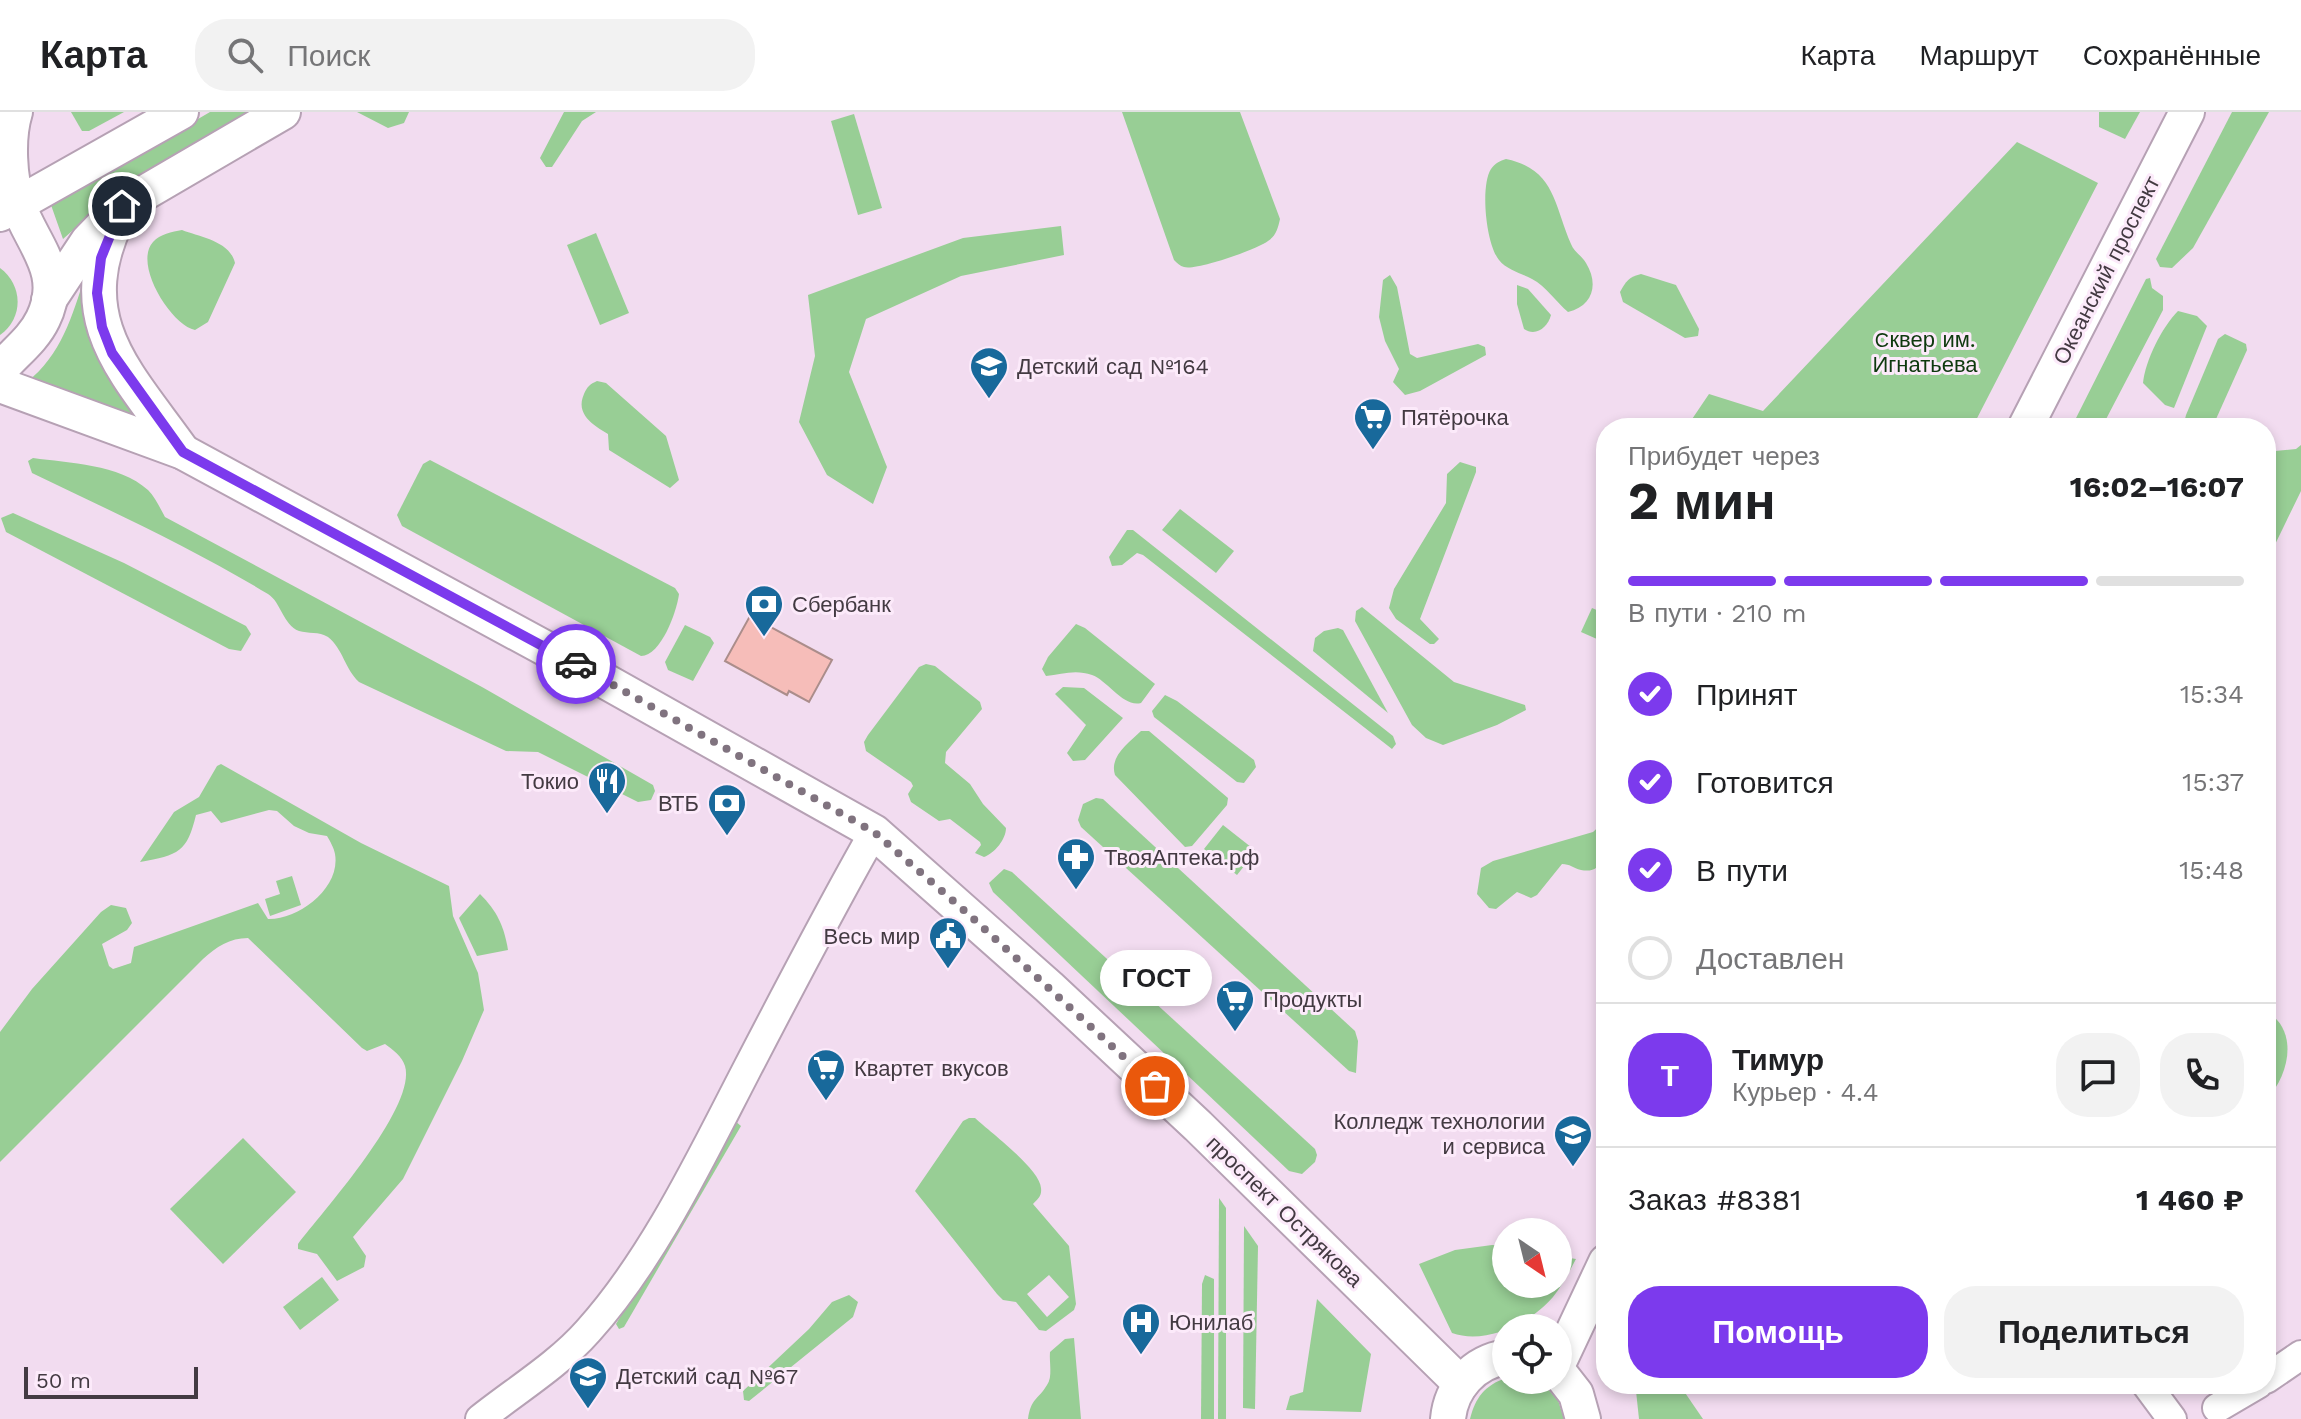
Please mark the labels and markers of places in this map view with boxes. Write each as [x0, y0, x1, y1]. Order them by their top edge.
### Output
pin [88, 172, 156, 240]
school or university icon: Детский сад №164 [968, 345, 1010, 400]
place label: Детский сад №164 [1017, 354, 1209, 379]
supermarket icon: Пятёрочка [1352, 396, 1394, 451]
place label: Пятёрочка [1401, 405, 1510, 430]
bank icon: Сбербанк [743, 583, 785, 638]
place label: Сбербанк [792, 592, 891, 617]
restaurant icon: Токио [586, 760, 628, 815]
place label: Токио [521, 769, 579, 794]
bank icon: ВТБ [706, 782, 748, 837]
place label: ВТБ [658, 791, 699, 816]
pharmacy icon: ТвояАптека.рф [1055, 836, 1097, 891]
place label: ТвояАптека.рф [1104, 845, 1259, 870]
public building icon: Весь мир [927, 915, 969, 970]
place label: Весь мир [823, 924, 920, 949]
callout: ГОСТ [1099, 950, 1211, 1006]
supermarket icon: Продукты [1214, 978, 1256, 1033]
place label: Продукты [1263, 987, 1362, 1012]
supermarket icon: Квартет вкусов [805, 1047, 847, 1102]
pin [1121, 1052, 1189, 1120]
place label: Квартет вкусов [854, 1056, 1009, 1081]
place label: Колледж технологии и сервиса [1334, 1109, 1546, 1159]
school or university icon: Колледж технологии и сервиса [1552, 1113, 1594, 1168]
hospital icon: Юнилаб [1120, 1301, 1162, 1356]
place label: Юнилаб [1169, 1310, 1253, 1335]
school or university icon: Детский сад №67 [567, 1355, 609, 1410]
place label: Детский сад №67 [616, 1364, 798, 1389]

